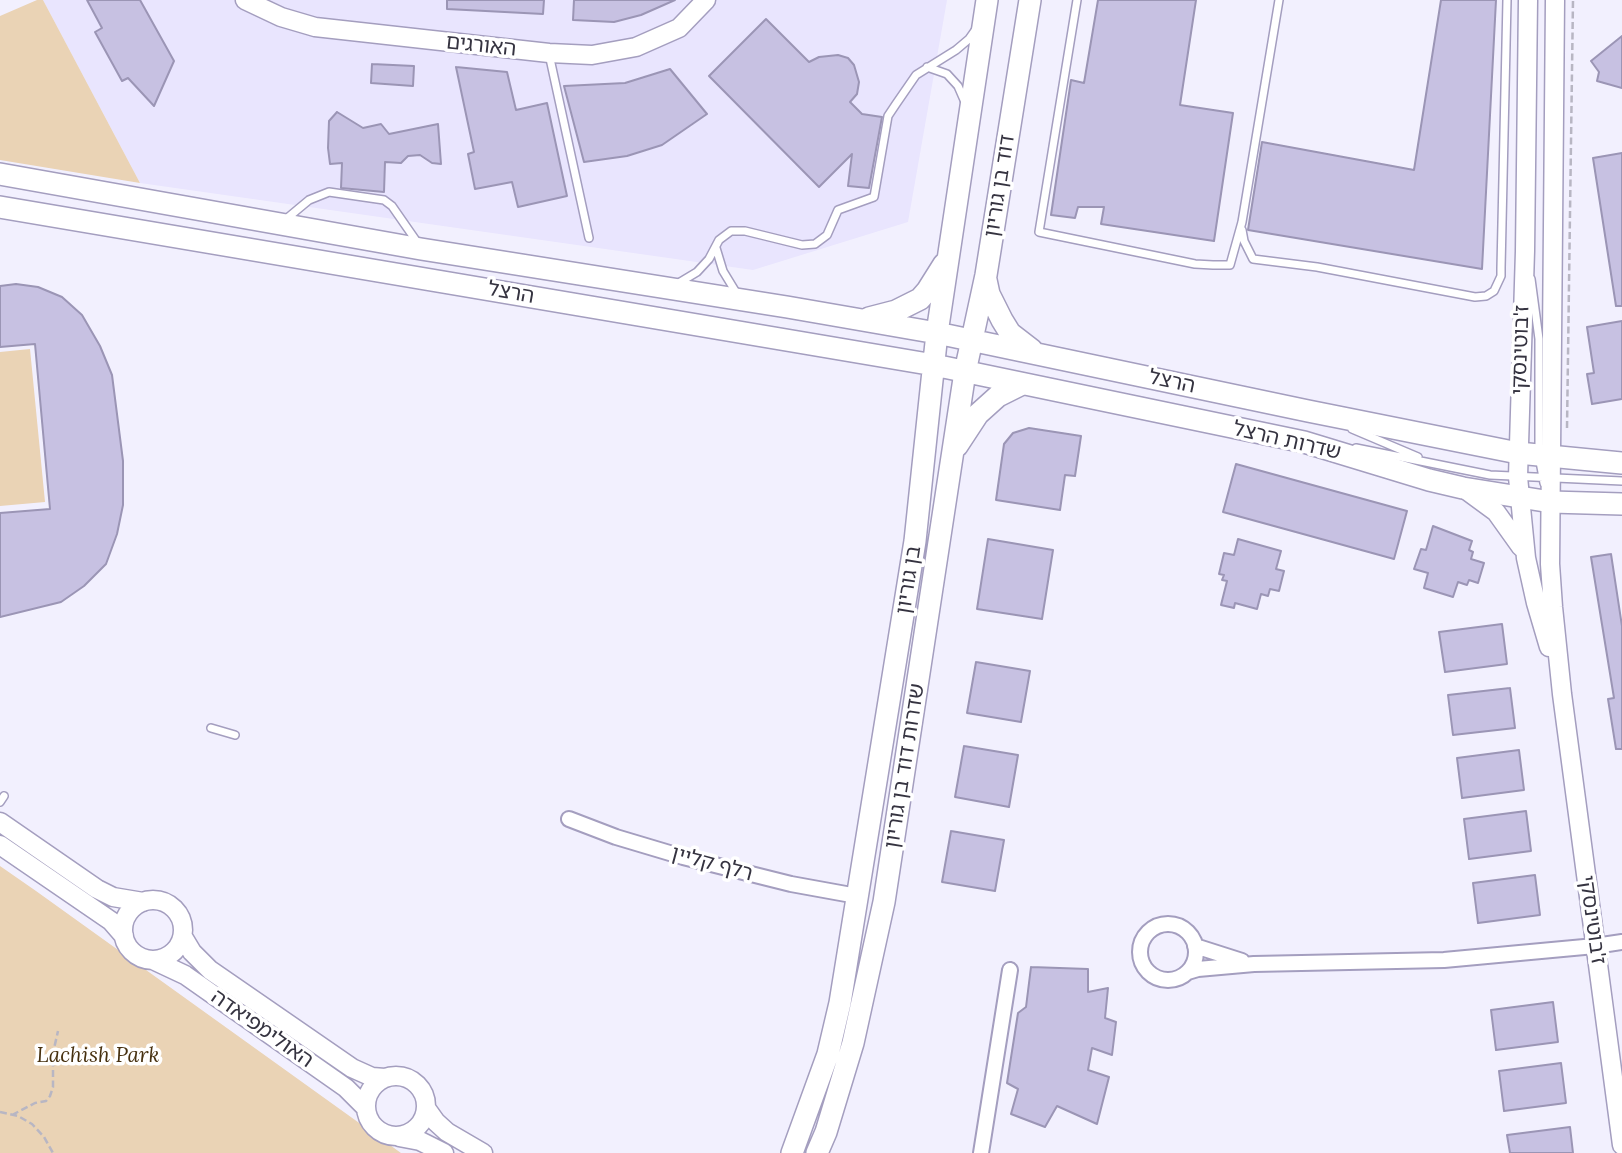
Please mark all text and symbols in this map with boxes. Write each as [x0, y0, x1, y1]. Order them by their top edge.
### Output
street label: האורגים [445, 30, 517, 62]
street label: דוד בן גוריון [979, 133, 1021, 239]
street label: הרצל [486, 277, 536, 309]
street label: ז'בוטינסקי [1507, 305, 1535, 395]
street label: הרצל [1146, 365, 1198, 399]
street label: שדרות הרצל [1231, 416, 1343, 466]
street label: בן גוריון [891, 544, 927, 616]
street label: שדרות דוד בן גוריון [880, 682, 930, 850]
street label: רלף קליין [669, 841, 755, 887]
street label: ז'בוטינסקי [1573, 874, 1611, 966]
street label: האולימפיאדה [206, 984, 318, 1074]
park label: Lachish Park [37, 1043, 159, 1069]

